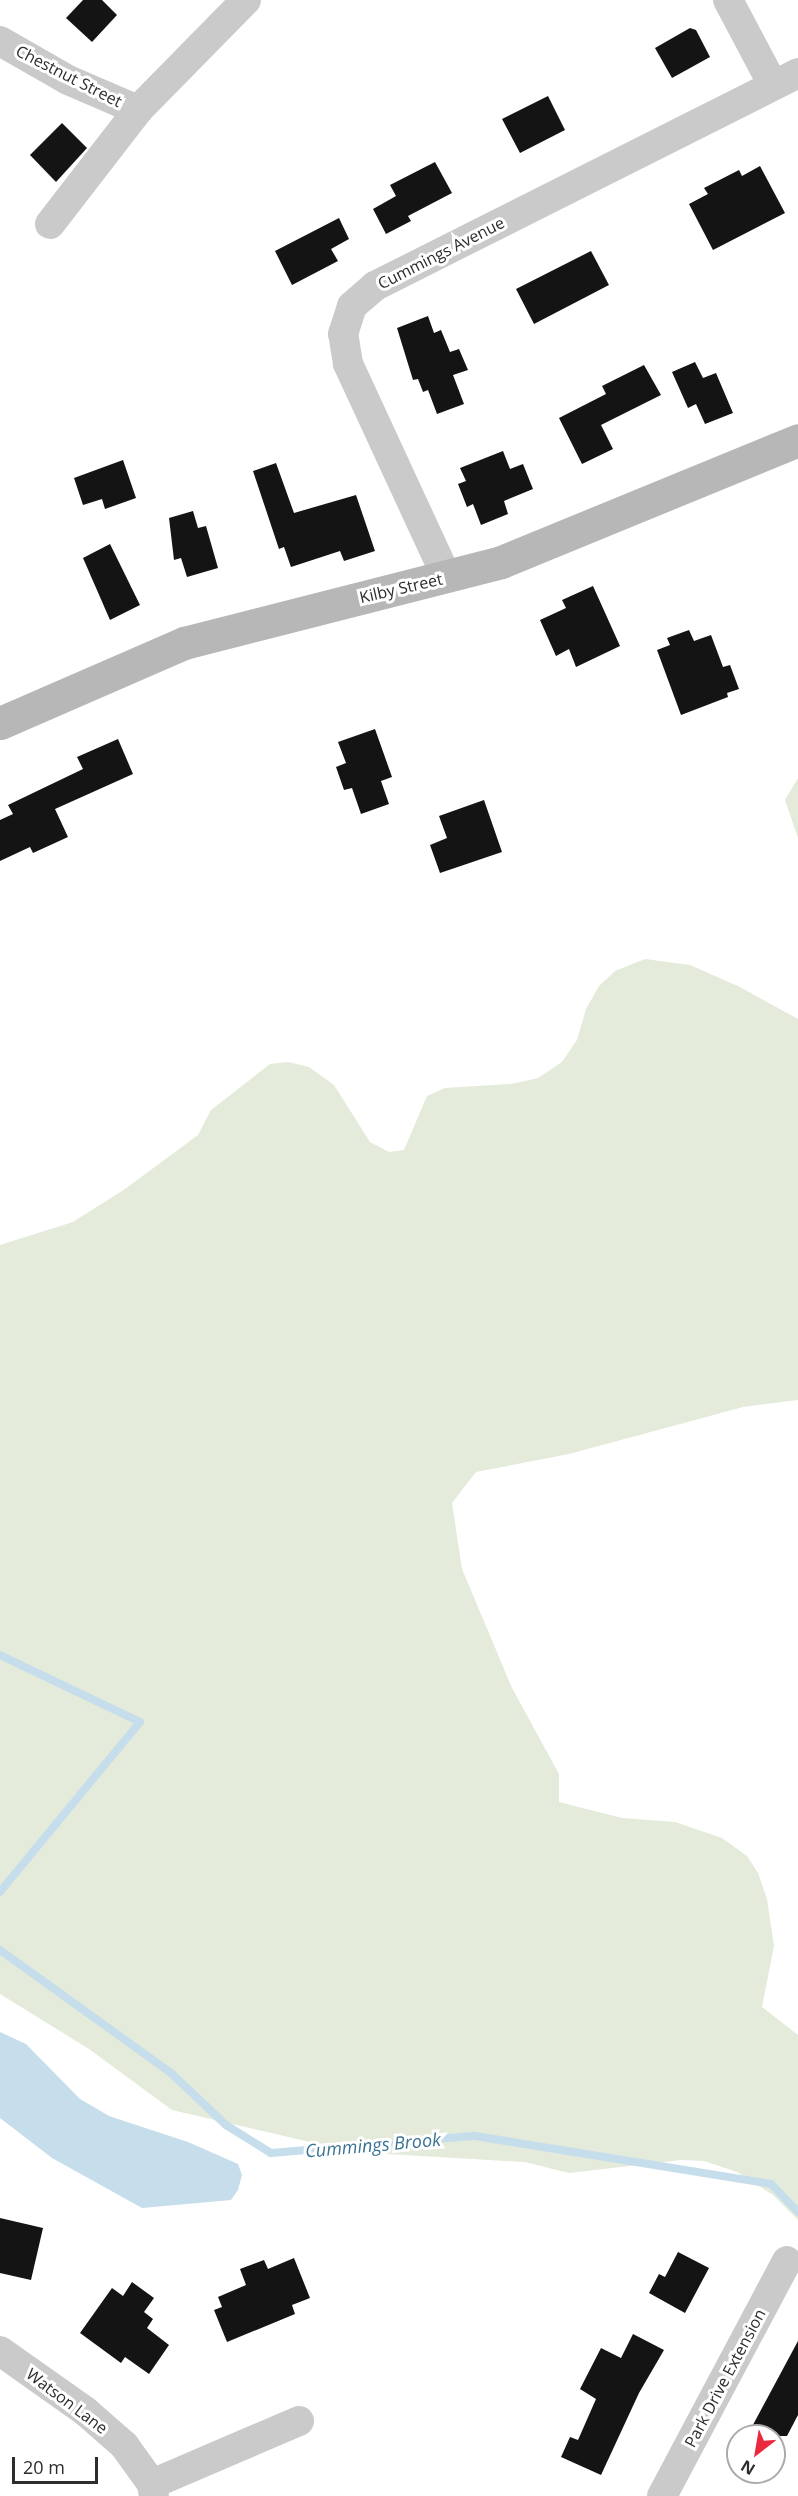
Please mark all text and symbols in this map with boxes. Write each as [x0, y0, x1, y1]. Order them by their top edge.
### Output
street label: Chestnut Street [13, 41, 125, 111]
street label: Cummings Avenue [374, 213, 508, 293]
street label: Kilby Street [358, 569, 444, 607]
water label: Cummings Brook [304, 2128, 442, 2162]
street label: Park Drive Extension [680, 2306, 770, 2450]
street label: Watson Lane [23, 2364, 111, 2438]
north arrow [726, 2424, 786, 2484]
scale bar [15, 2445, 100, 2483]
text: 20 m [23, 2455, 65, 2479]
text: N [737, 2455, 759, 2480]

